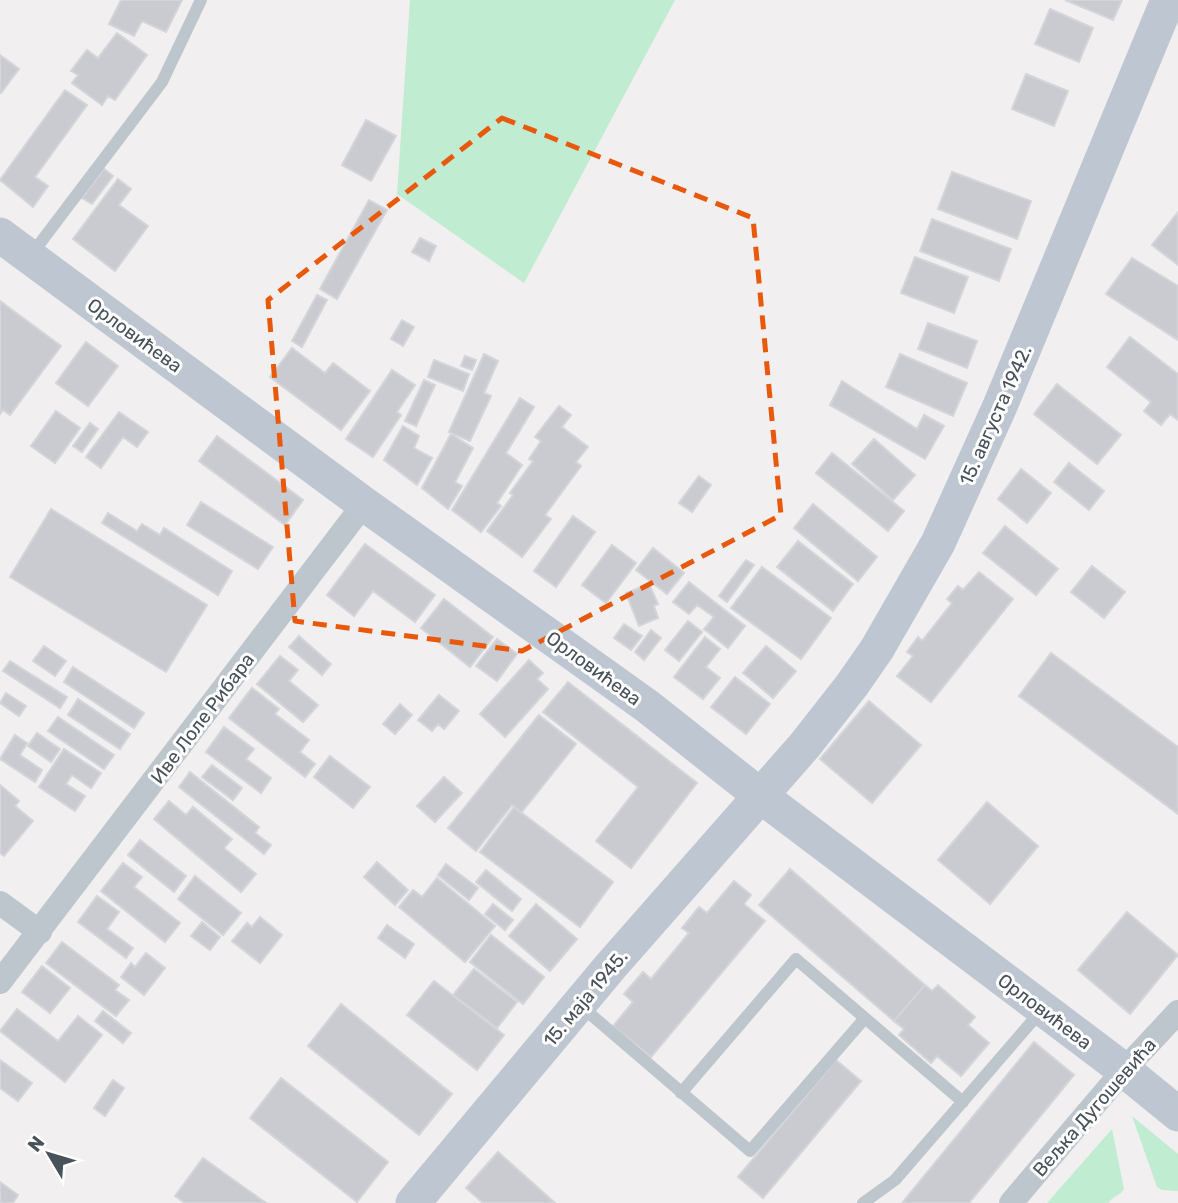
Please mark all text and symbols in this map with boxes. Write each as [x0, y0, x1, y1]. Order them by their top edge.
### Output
street label: Орловићева [83, 293, 187, 378]
street label: 15. августа 1942. [954, 342, 1037, 489]
street label: Орловићева [542, 626, 646, 711]
street label: Иве Лоле Рибара [146, 648, 259, 788]
street label: 15. маја 1945. [538, 945, 632, 1051]
street label: Орловићева [993, 969, 1096, 1054]
street label: Вељка Дугошевића [1028, 1033, 1161, 1181]
north arrow [14, 1119, 84, 1189]
text: N [23, 1131, 49, 1156]

